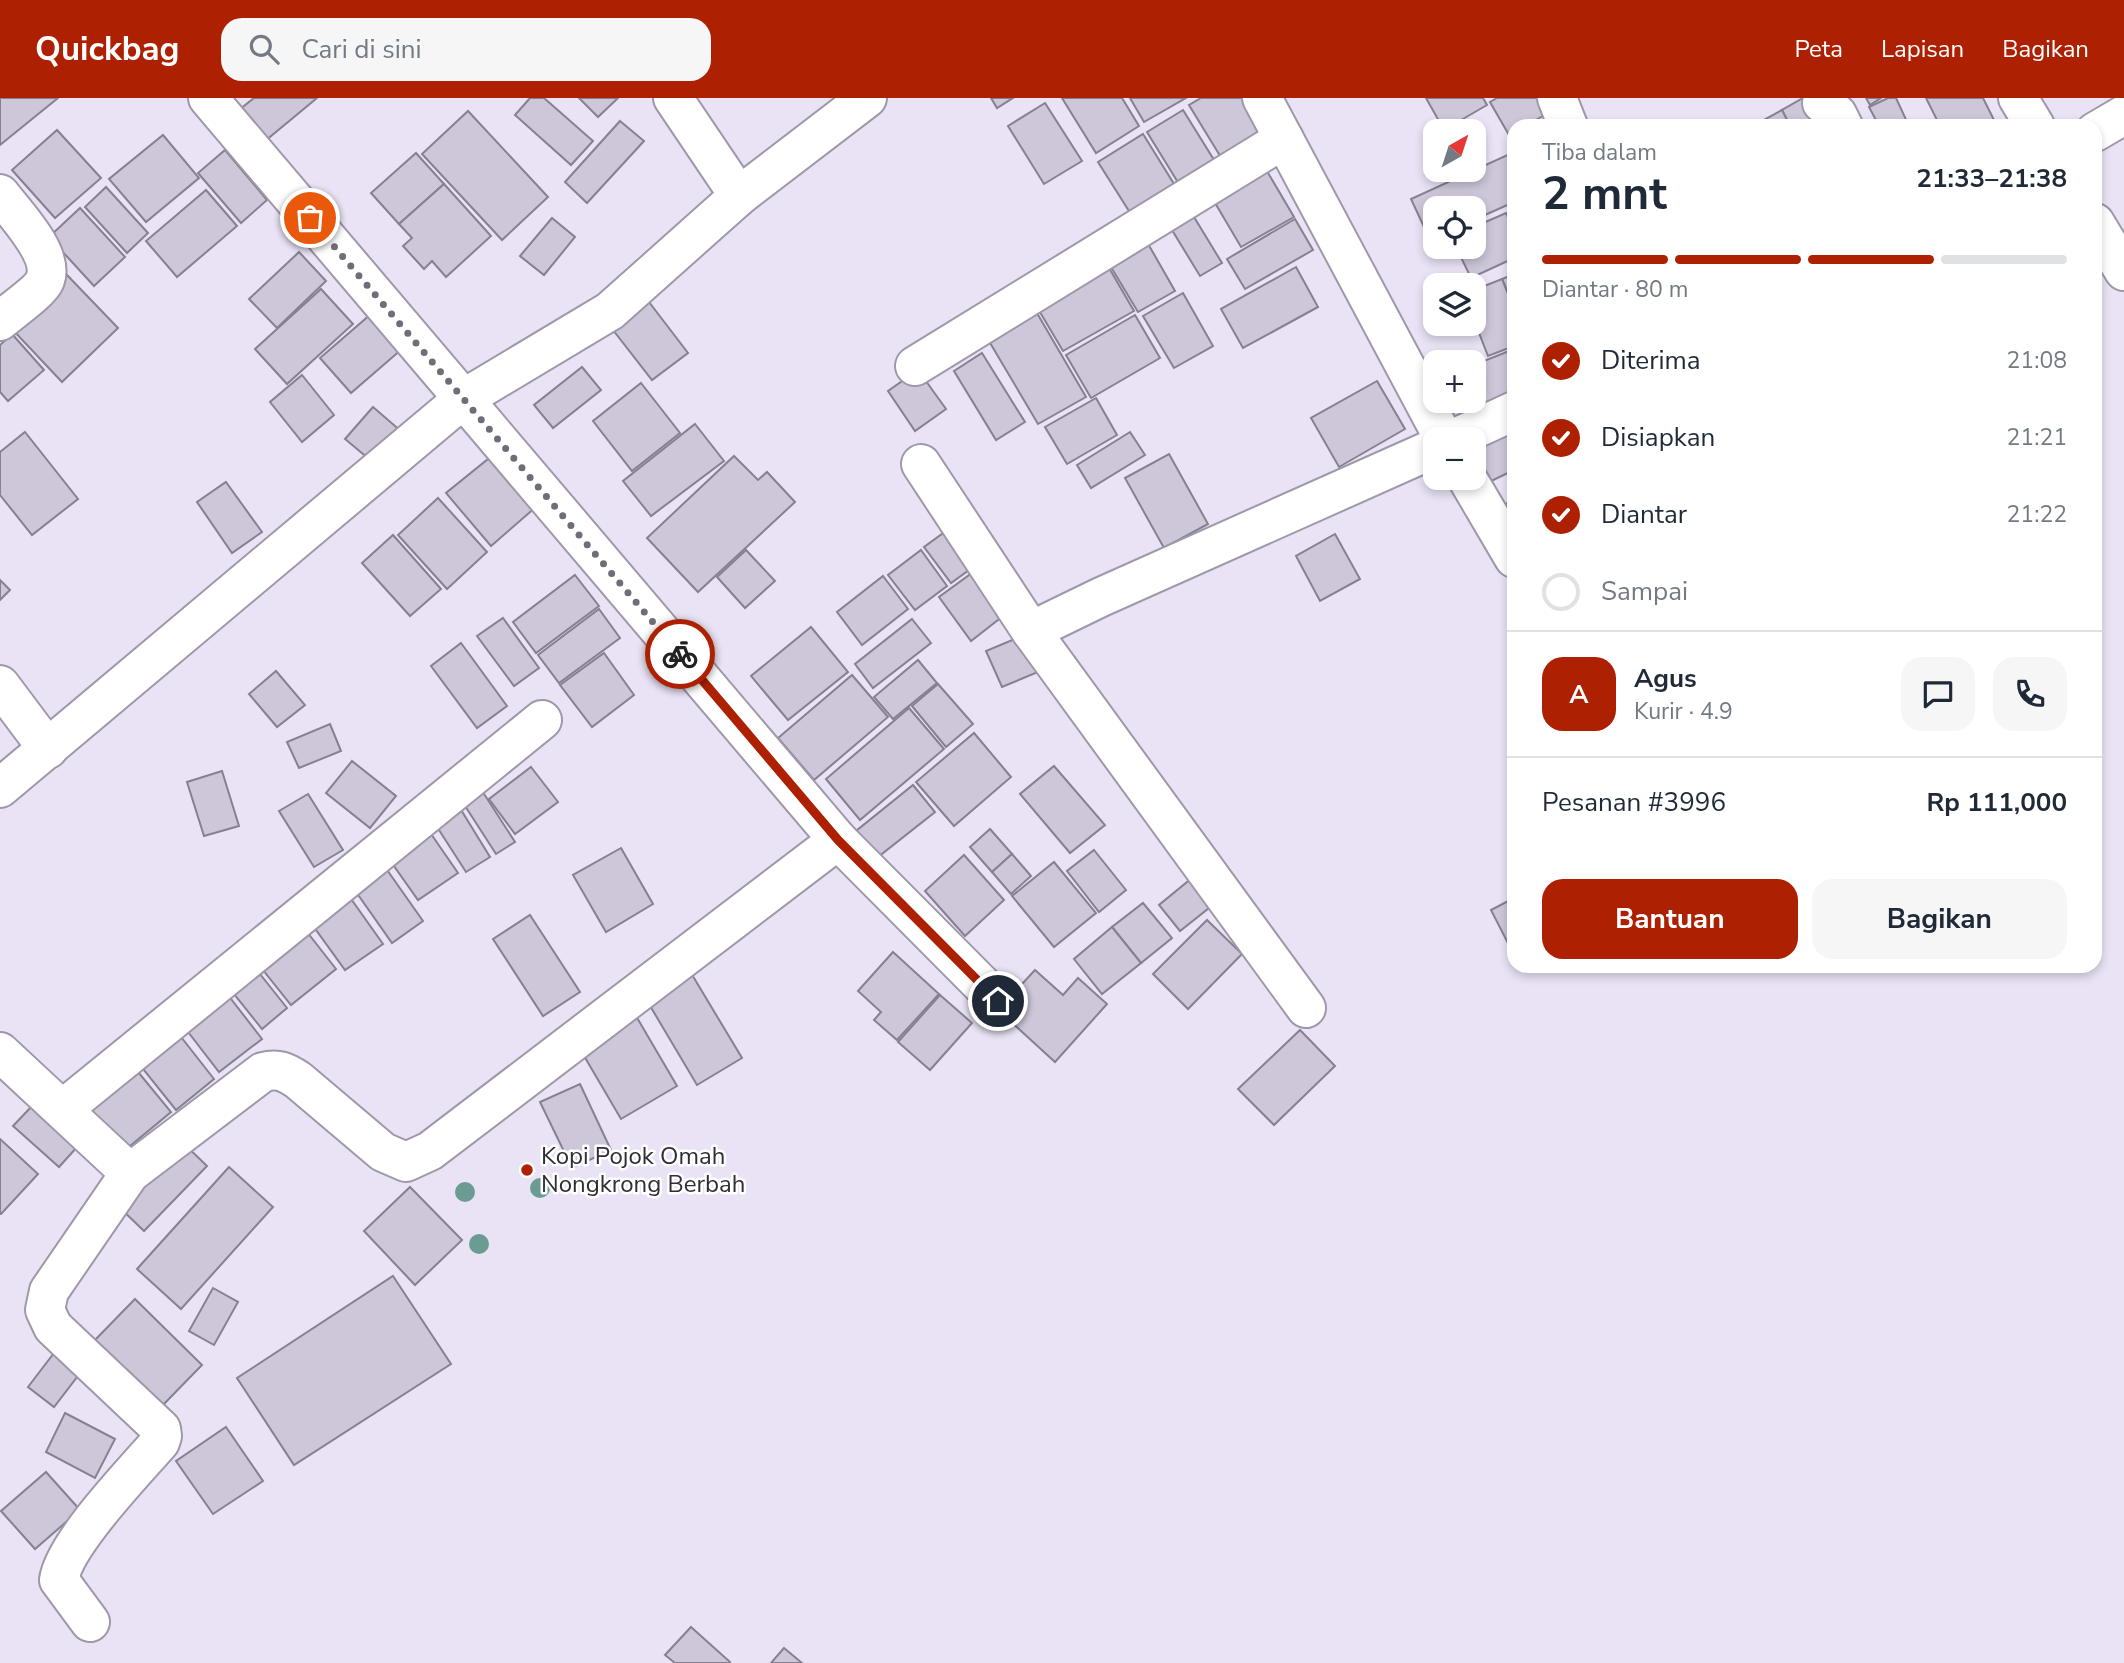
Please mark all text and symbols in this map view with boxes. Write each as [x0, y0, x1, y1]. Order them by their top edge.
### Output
search box [221, 18, 711, 81]
text: Quickbag [35, 27, 179, 72]
icon: search [245, 30, 283, 68]
text: Cari di sini [301, 32, 422, 67]
text: Peta [1794, 33, 1843, 65]
text: Lapisan [1881, 33, 1964, 65]
text: Bagikan [2002, 33, 2089, 65]
north arrow [1423, 119, 1486, 182]
map controls [1423, 119, 1486, 490]
text: Tiba dalam [1542, 137, 1657, 168]
text: 21:33–21:38 [1916, 161, 2067, 196]
text: 2 mnt [1542, 162, 1667, 225]
pin [280, 188, 340, 248]
button: locate [1423, 196, 1486, 259]
icon: bag [291, 199, 329, 237]
button: layers [1423, 273, 1486, 336]
text: Diantar · 80 m [1542, 274, 1688, 305]
icon: check [1542, 342, 1580, 380]
text: Diterima [1601, 343, 1701, 378]
text: 21:08 [2007, 345, 2067, 376]
button: + [1423, 350, 1486, 413]
icon: check [1542, 419, 1580, 457]
text: Disiapkan [1601, 420, 1715, 455]
text: 21:21 [2007, 422, 2067, 453]
button: − [1423, 427, 1486, 490]
icon: check [1542, 496, 1580, 534]
text: Diantar [1601, 497, 1687, 532]
text: 21:22 [2007, 499, 2067, 530]
text: Sampai [1601, 574, 1688, 609]
courier [645, 619, 715, 689]
icon: bike [661, 635, 699, 673]
button: chat [1901, 657, 1975, 731]
button: phone [1993, 657, 2067, 731]
text: Agus [1634, 661, 1697, 696]
text: A [1569, 677, 1589, 712]
text: Kurir · 4.9 [1634, 696, 1733, 727]
text: Pesanan #3996 [1542, 785, 1726, 820]
text: Rp 111,000 [1926, 785, 2067, 820]
button: Bantuan [1542, 879, 1798, 959]
button: Bagikan [1812, 879, 2067, 959]
pin [968, 971, 1028, 1031]
icon: home [979, 982, 1017, 1020]
place label: Kopi Pojok Omah Nongkrong Berbah [541, 1140, 745, 1200]
marker: Kopi Pojok Omah Nongkrong Berbah [519, 1162, 535, 1178]

